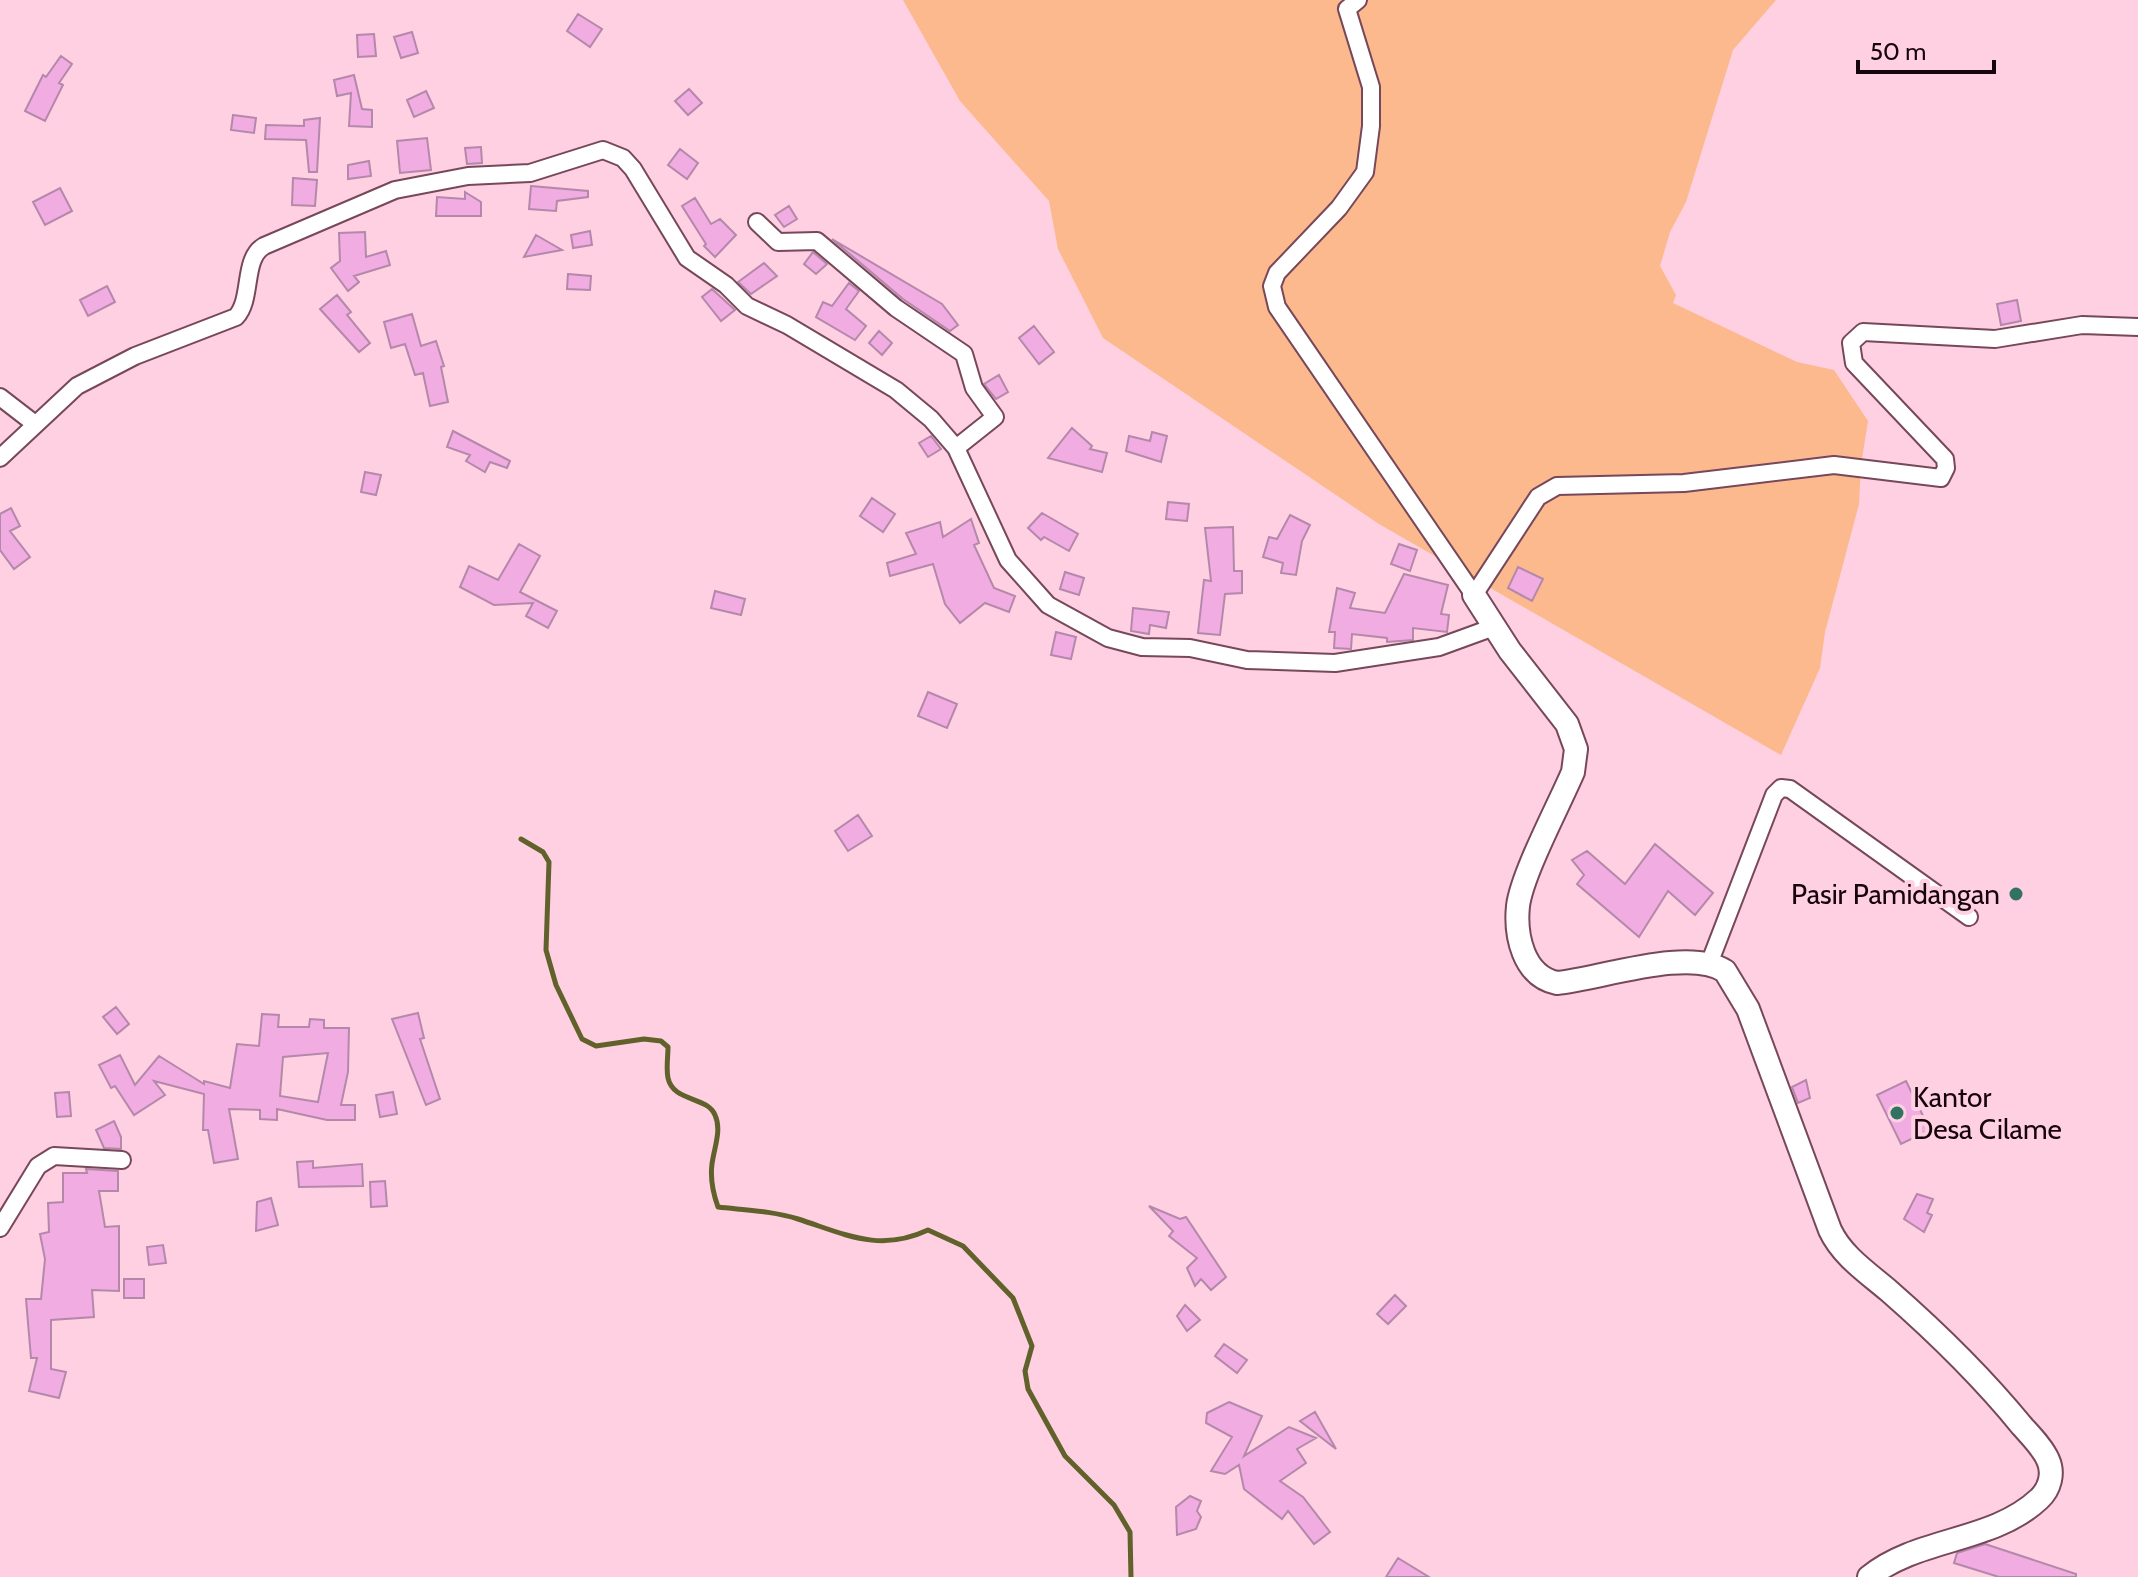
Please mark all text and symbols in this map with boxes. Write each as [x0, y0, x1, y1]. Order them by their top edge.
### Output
scale bar [1858, 24, 1994, 74]
text: 50 m [1870, 37, 1926, 66]
place label: Pasir Pamidangan [1791, 877, 2000, 911]
marker: Pasir Pamidangan [2007, 885, 2025, 903]
place label: Kantor Desa Cilame [1913, 1080, 2062, 1146]
marker: Kantor Desa Cilame [1888, 1104, 1906, 1122]

